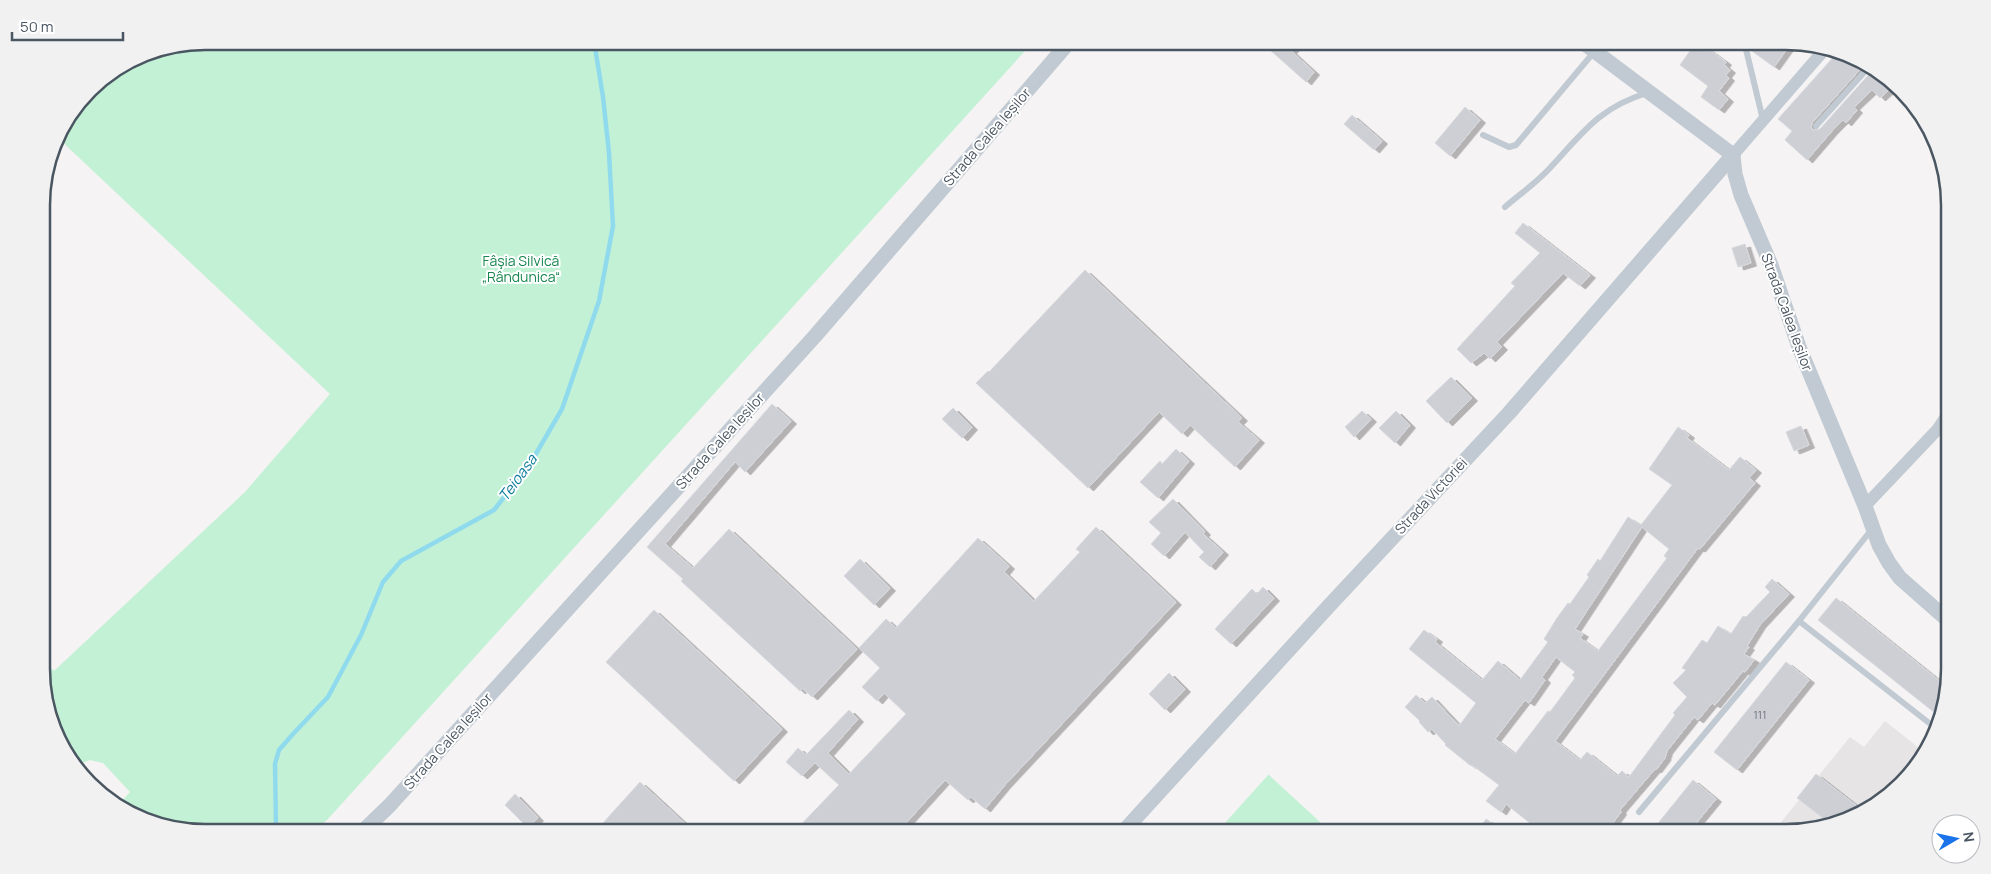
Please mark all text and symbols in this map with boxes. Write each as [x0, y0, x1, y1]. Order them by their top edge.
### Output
scale bar [12, 10, 124, 42]
text: 50 m [20, 16, 54, 37]
street label: Strada Calea Ieșilor [939, 84, 1034, 190]
street label: Strada Calea Ieșilor [1757, 250, 1818, 373]
park label: Fâşia Silvică „Rândunica“ [482, 251, 560, 286]
street label: Strada Calea Ieșilor [671, 388, 768, 493]
water label: Teioasa [493, 449, 542, 505]
street label: Strada Victoriei [1390, 453, 1471, 538]
street label: Strada Calea Ieșilor [399, 688, 496, 793]
house number: 111 [1754, 707, 1766, 722]
north arrow [1931, 814, 1981, 864]
text: N [1959, 830, 1980, 843]

